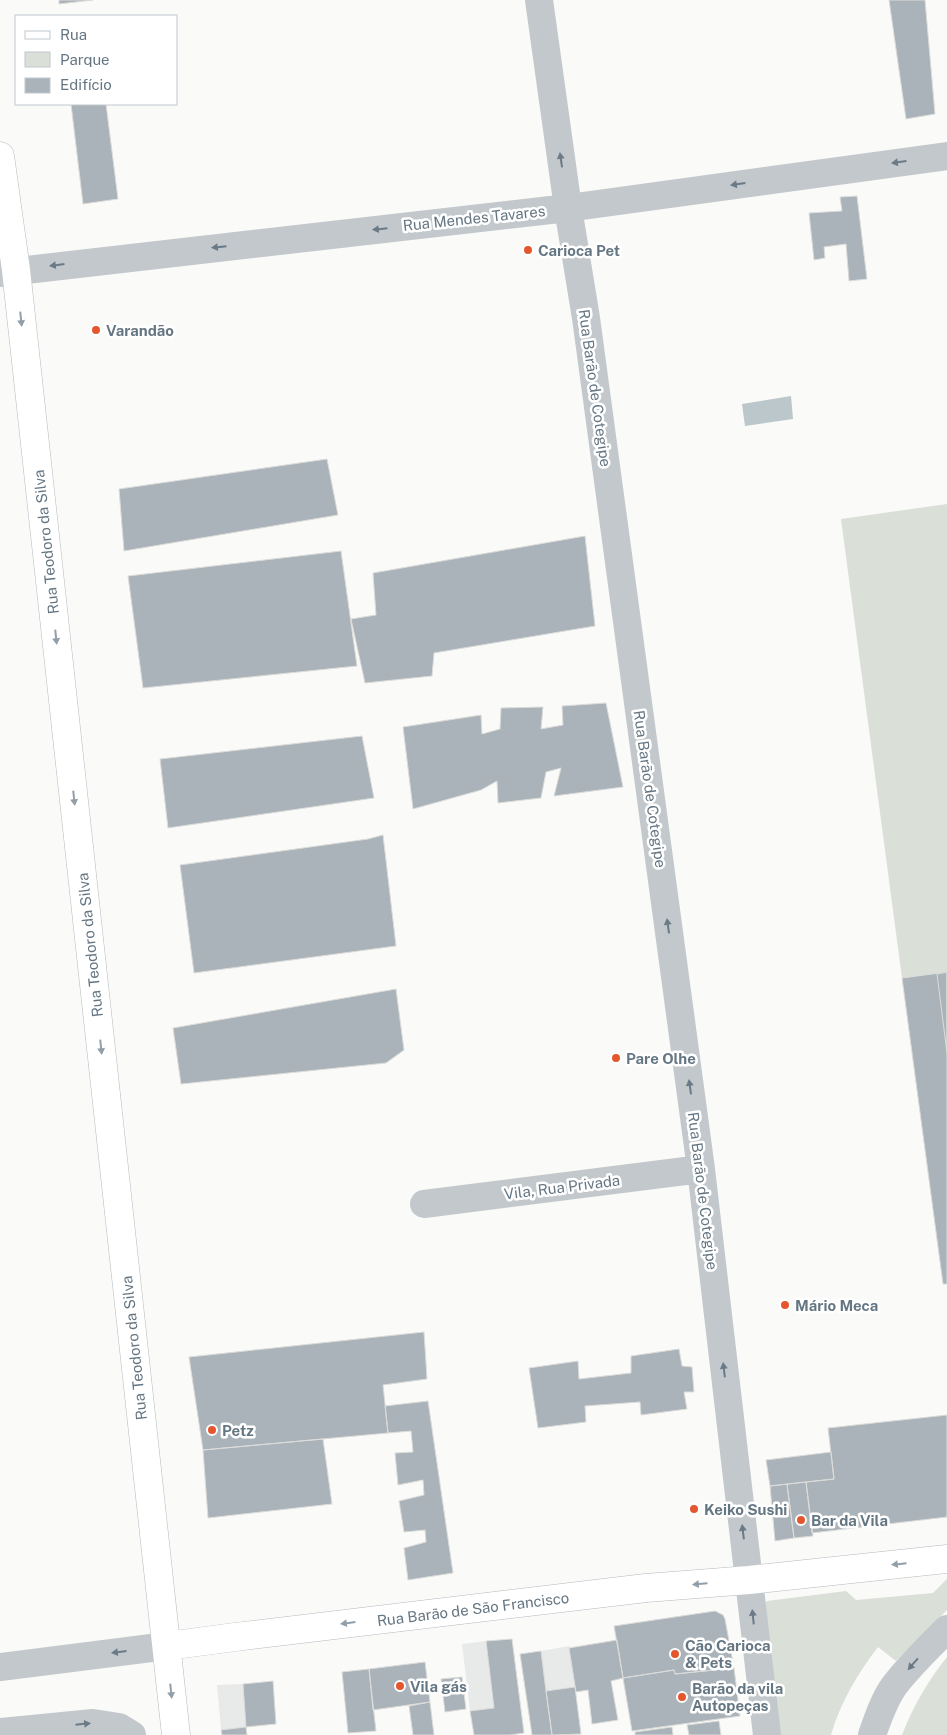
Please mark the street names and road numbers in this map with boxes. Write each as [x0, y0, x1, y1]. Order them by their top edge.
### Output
street label: Rua Mendes Tavares [402, 202, 546, 234]
street label: Rua Barão de Cotegipe [576, 308, 614, 468]
street label: Rua Teodoro da Silva [30, 469, 62, 615]
street label: Rua Barão de Cotegipe [631, 709, 669, 869]
street label: Rua Teodoro da Silva [74, 872, 106, 1018]
street label: Rua Barão de Cotegipe [685, 1111, 721, 1271]
street label: Vila, Rua Privada [503, 1171, 621, 1203]
street label: Rua Teodoro da Silva [118, 1275, 150, 1421]
street label: Rua Barão de São Francisco [376, 1589, 570, 1629]

